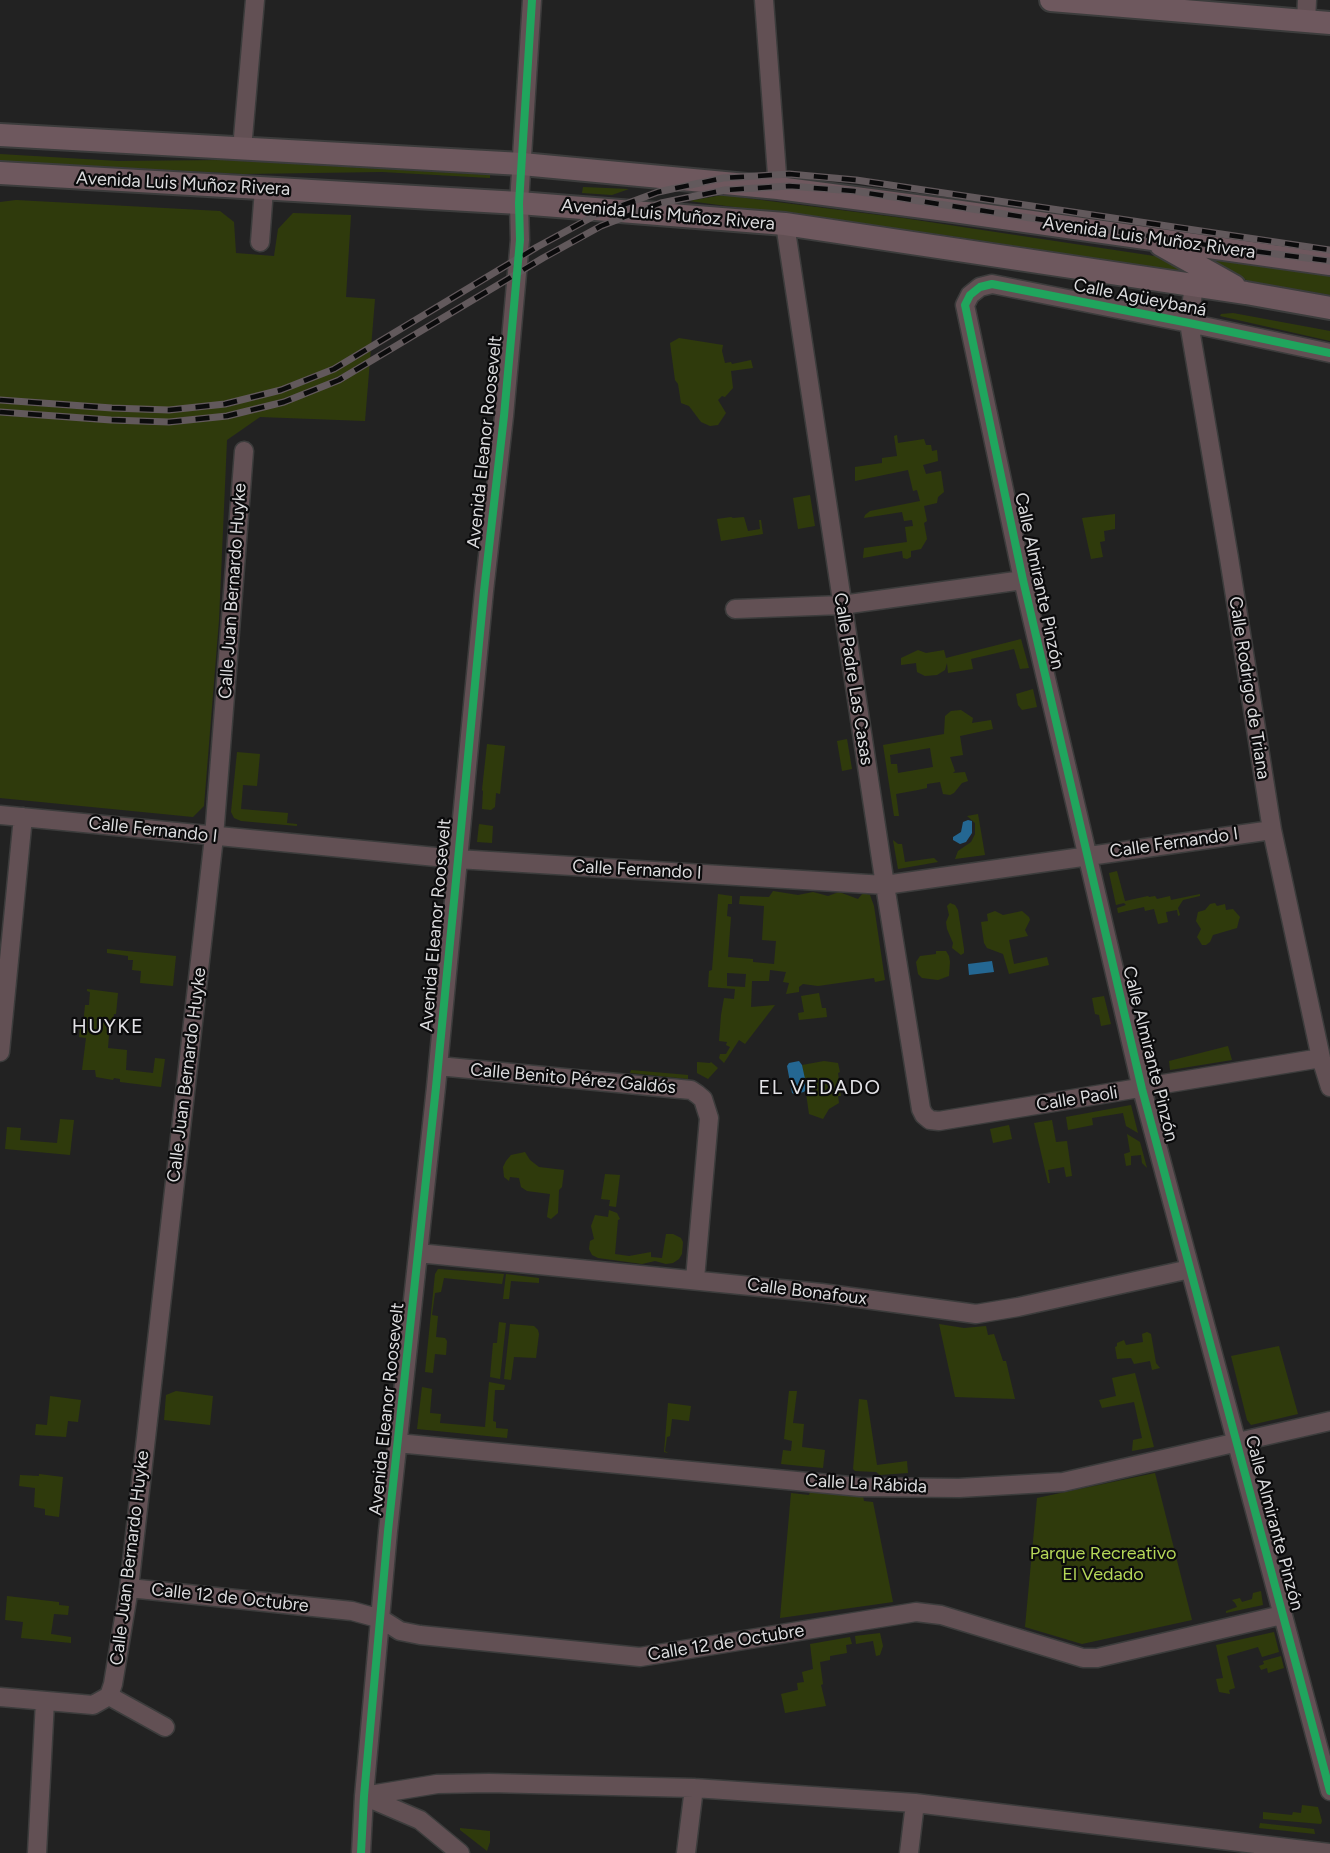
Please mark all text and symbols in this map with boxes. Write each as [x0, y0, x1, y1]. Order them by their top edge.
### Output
street label: Avenida Luis Muñoz Rivera [75, 168, 291, 200]
street label: Avenida Luis Muñoz Rivera [560, 195, 776, 235]
street label: Avenida Luis Muñoz Rivera [1041, 212, 1257, 264]
street label: Calle Agüeybaná [1072, 275, 1208, 321]
street label: Avenida Eleanor Roosevelt [463, 335, 507, 549]
street label: Calle Juan Bernardo Huyke [215, 482, 251, 700]
street label: Calle Almirante Pinzón [1010, 491, 1068, 671]
street label: Calle Padre Las Casas [829, 591, 877, 767]
street label: Calle Rodrigo de Triana [1224, 595, 1274, 781]
street label: Calle Fernando I [87, 812, 219, 848]
street label: Avenida Eleanor Roosevelt [416, 818, 456, 1032]
street label: Calle Fernando I [1108, 823, 1240, 863]
street label: Calle Fernando I [572, 856, 702, 884]
street label: Calle Almirante Pinzón [1118, 964, 1182, 1144]
street label: Calle Juan Bernardo Huyke [163, 966, 211, 1184]
district label: HUYKE [72, 1015, 144, 1039]
street label: Calle Benito Pérez Galdós [469, 1059, 677, 1099]
district label: EL VEDADO [759, 1076, 881, 1100]
street label: Calle Paoli [1035, 1082, 1119, 1116]
street label: Calle Bonafoux [746, 1274, 868, 1310]
street label: Avenida Eleanor Roosevelt [365, 1302, 409, 1516]
street label: Calle Almirante Pinzón [1240, 1433, 1308, 1613]
street label: Calle Juan Bernardo Huyke [106, 1449, 154, 1667]
street label: Calle La Rábida [804, 1470, 928, 1498]
park label: Parque Recreativo El Vedado [1030, 1543, 1176, 1586]
street label: Calle 12 de Octubre [150, 1579, 310, 1617]
street label: Calle 12 de Octubre [646, 1620, 806, 1666]

